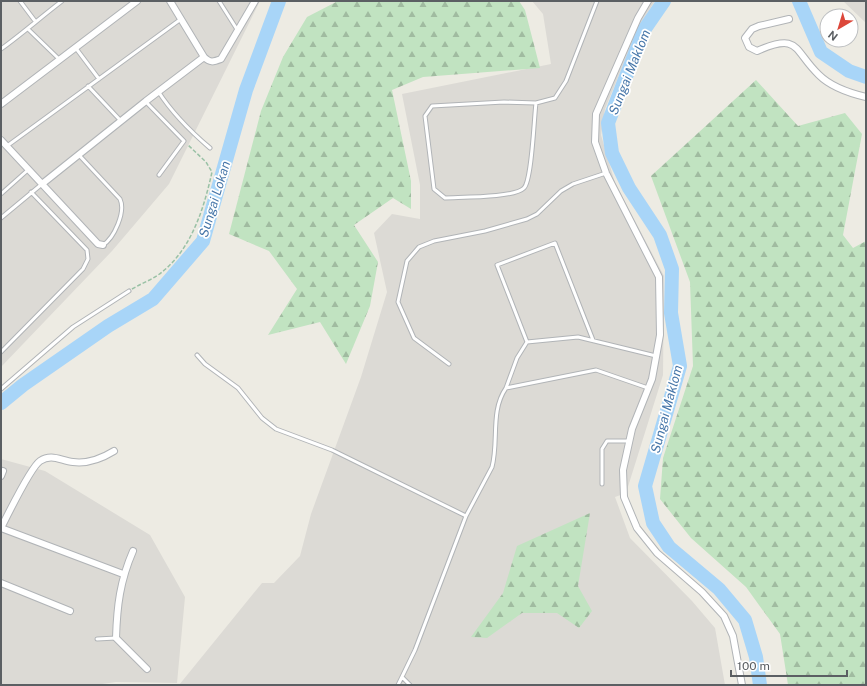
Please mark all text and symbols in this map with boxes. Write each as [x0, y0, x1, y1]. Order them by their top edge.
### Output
north arrow [819, 8, 859, 48]
water label: Sungai Maklom [606, 27, 653, 117]
text: N [826, 29, 840, 43]
water label: Sungai Lokan [196, 159, 233, 239]
water label: Sungai Maklom [648, 363, 685, 455]
scale bar [731, 652, 847, 678]
text: 100 m [737, 659, 770, 673]

